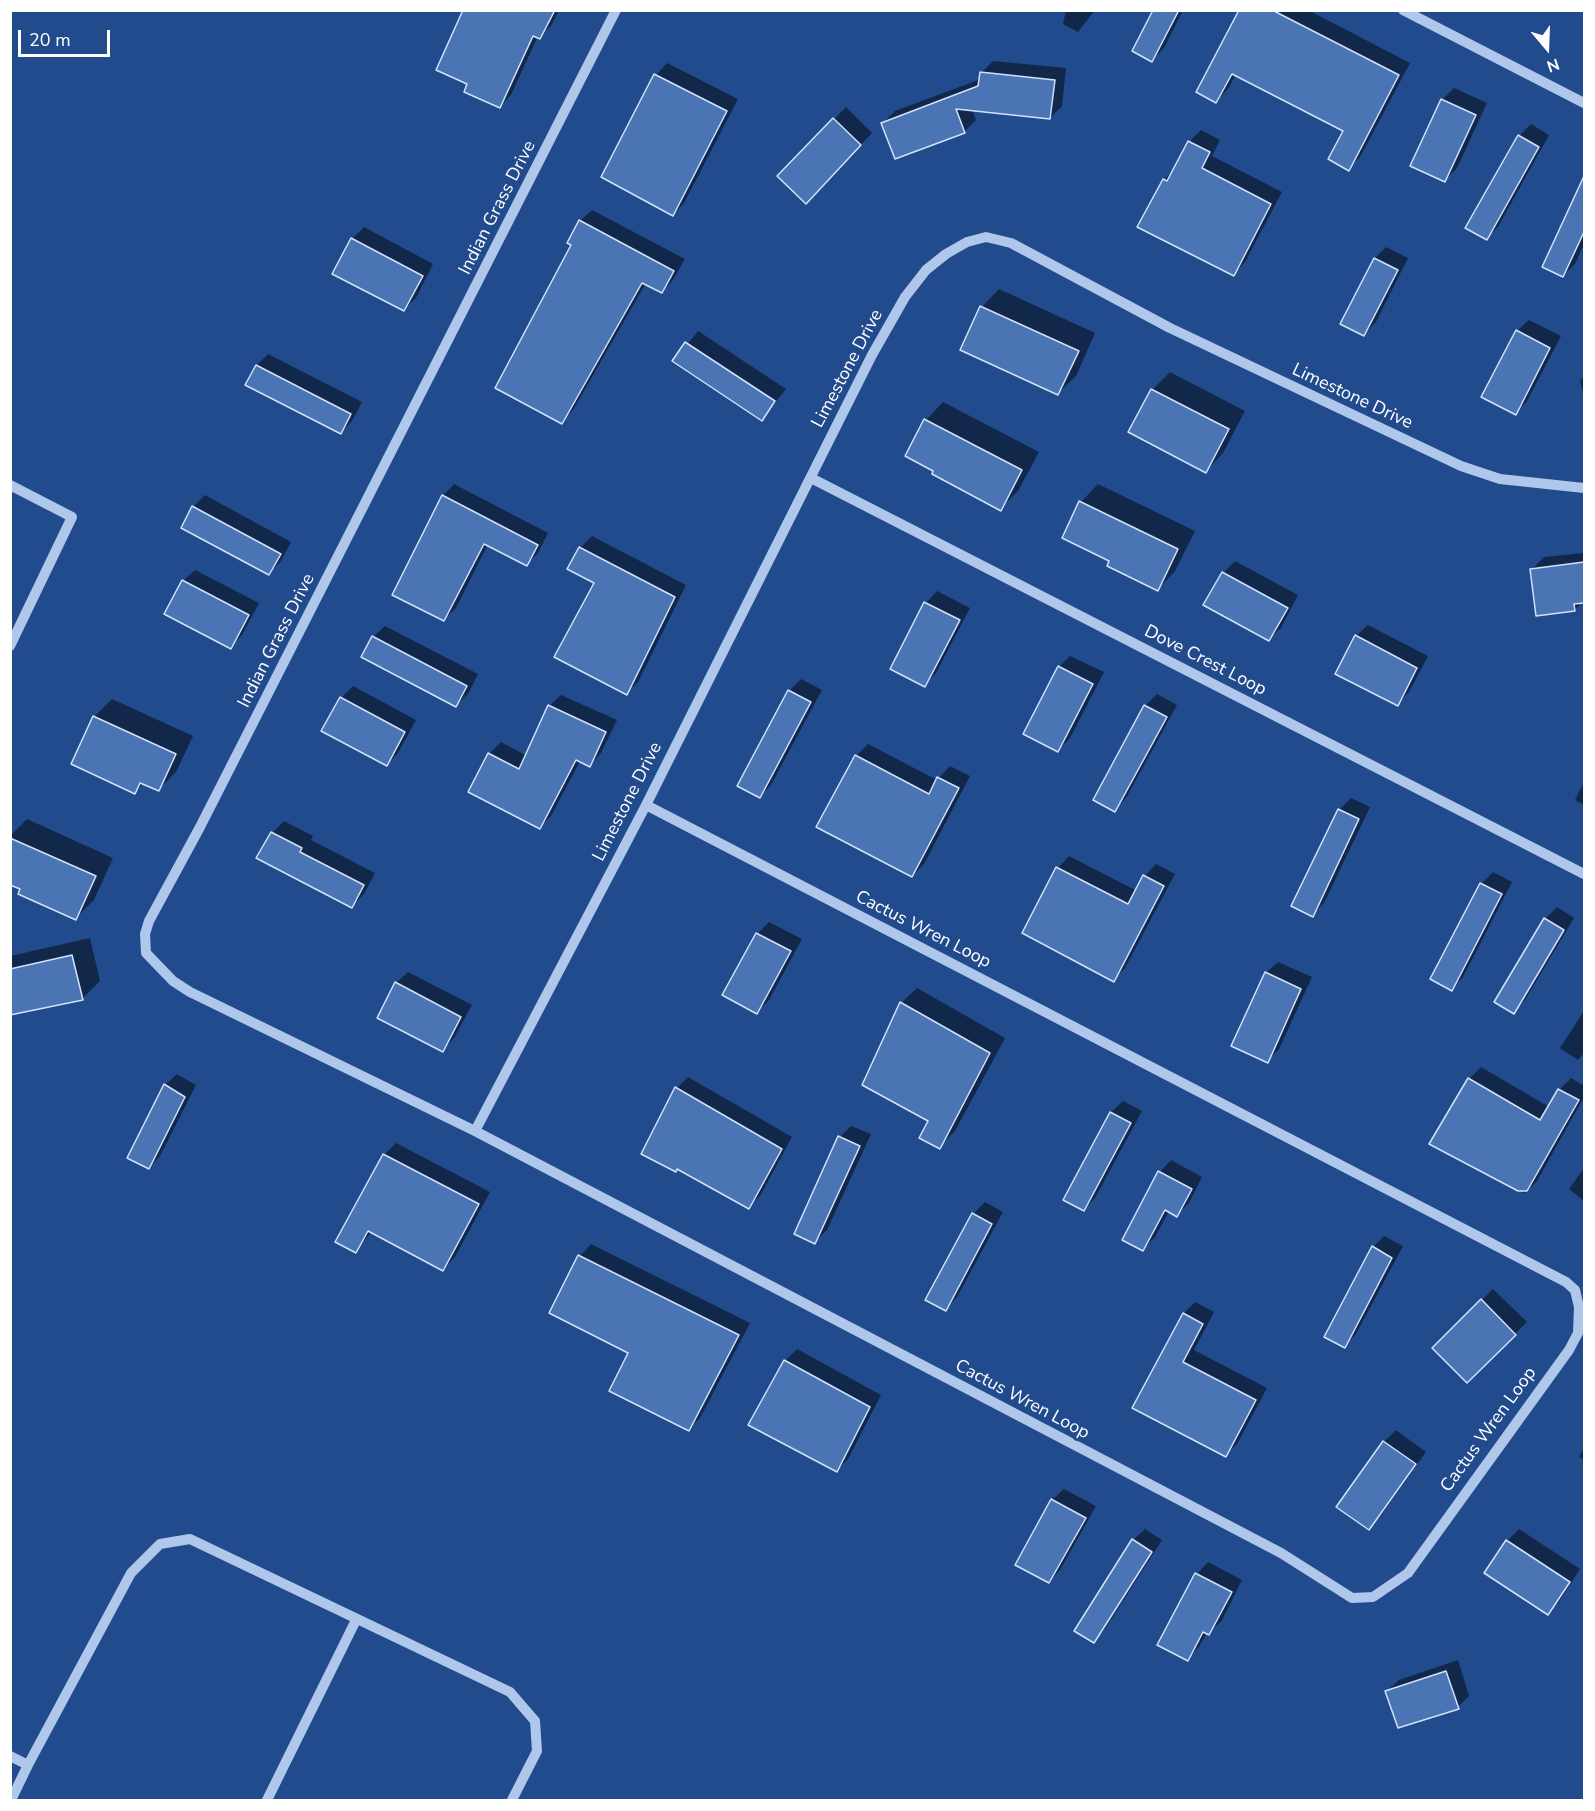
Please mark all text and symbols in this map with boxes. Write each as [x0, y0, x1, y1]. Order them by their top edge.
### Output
scale bar [21, 18, 112, 56]
north arrow [1517, 18, 1577, 78]
text: 20 m [29, 28, 71, 52]
text: N [1544, 53, 1562, 77]
street label: Indian Grass Drive [455, 137, 541, 279]
street label: Limestone Drive [808, 306, 888, 432]
street label: Limestone Drive [1288, 360, 1416, 434]
street label: Indian Grass Drive [234, 570, 320, 712]
street label: Dove Crest Loop [1140, 621, 1270, 701]
street label: Limestone Drive [589, 739, 667, 865]
street label: Cactus Wren Loop [852, 887, 994, 973]
street label: Cactus Wren Loop [951, 1355, 1093, 1445]
street label: Cactus Wren Loop [1436, 1363, 1542, 1497]

